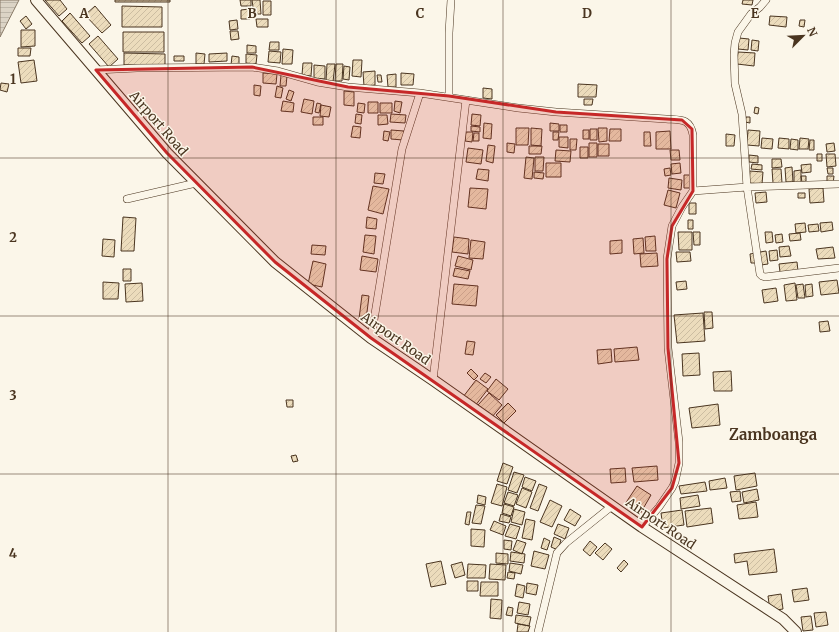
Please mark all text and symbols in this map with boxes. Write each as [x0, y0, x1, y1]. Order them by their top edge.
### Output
text: A [78, 5, 89, 22]
text: B [247, 5, 257, 22]
text: C [416, 5, 425, 22]
text: D [582, 5, 592, 22]
text: E [751, 5, 760, 22]
north arrow [783, 16, 823, 56]
text: N [804, 25, 820, 39]
text: 1 [10, 71, 16, 88]
street label: Airport Road [125, 87, 192, 160]
text: 2 [9, 229, 17, 246]
street label: Airport Road [357, 308, 434, 369]
text: 3 [9, 387, 17, 404]
district label: Zamboanga [729, 425, 818, 444]
street label: Airport Road [622, 493, 699, 553]
text: 4 [9, 545, 18, 562]

